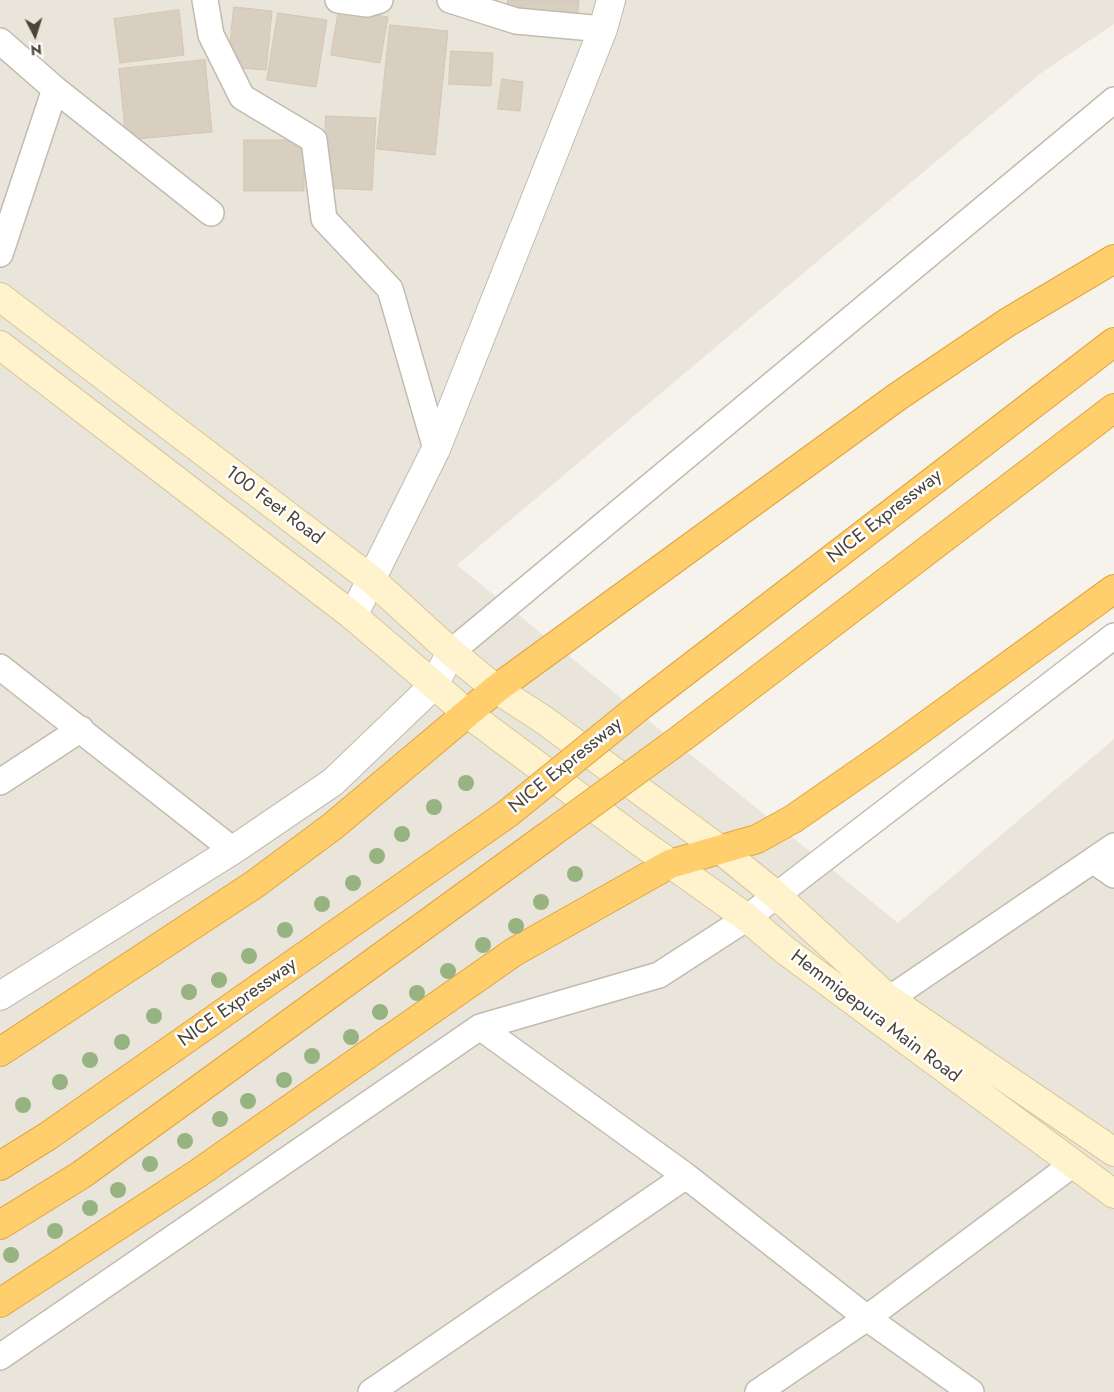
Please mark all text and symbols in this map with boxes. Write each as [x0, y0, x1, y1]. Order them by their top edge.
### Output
north arrow [10, 10, 60, 60]
text: N [30, 39, 43, 60]
street label: 100 Feet Road [221, 462, 327, 550]
street label: NICE Expressway [823, 465, 947, 569]
street label: NICE Expressway [505, 713, 627, 819]
street label: Hemmigepura Main Road [786, 946, 964, 1088]
street label: NICE Expressway [174, 954, 302, 1052]

